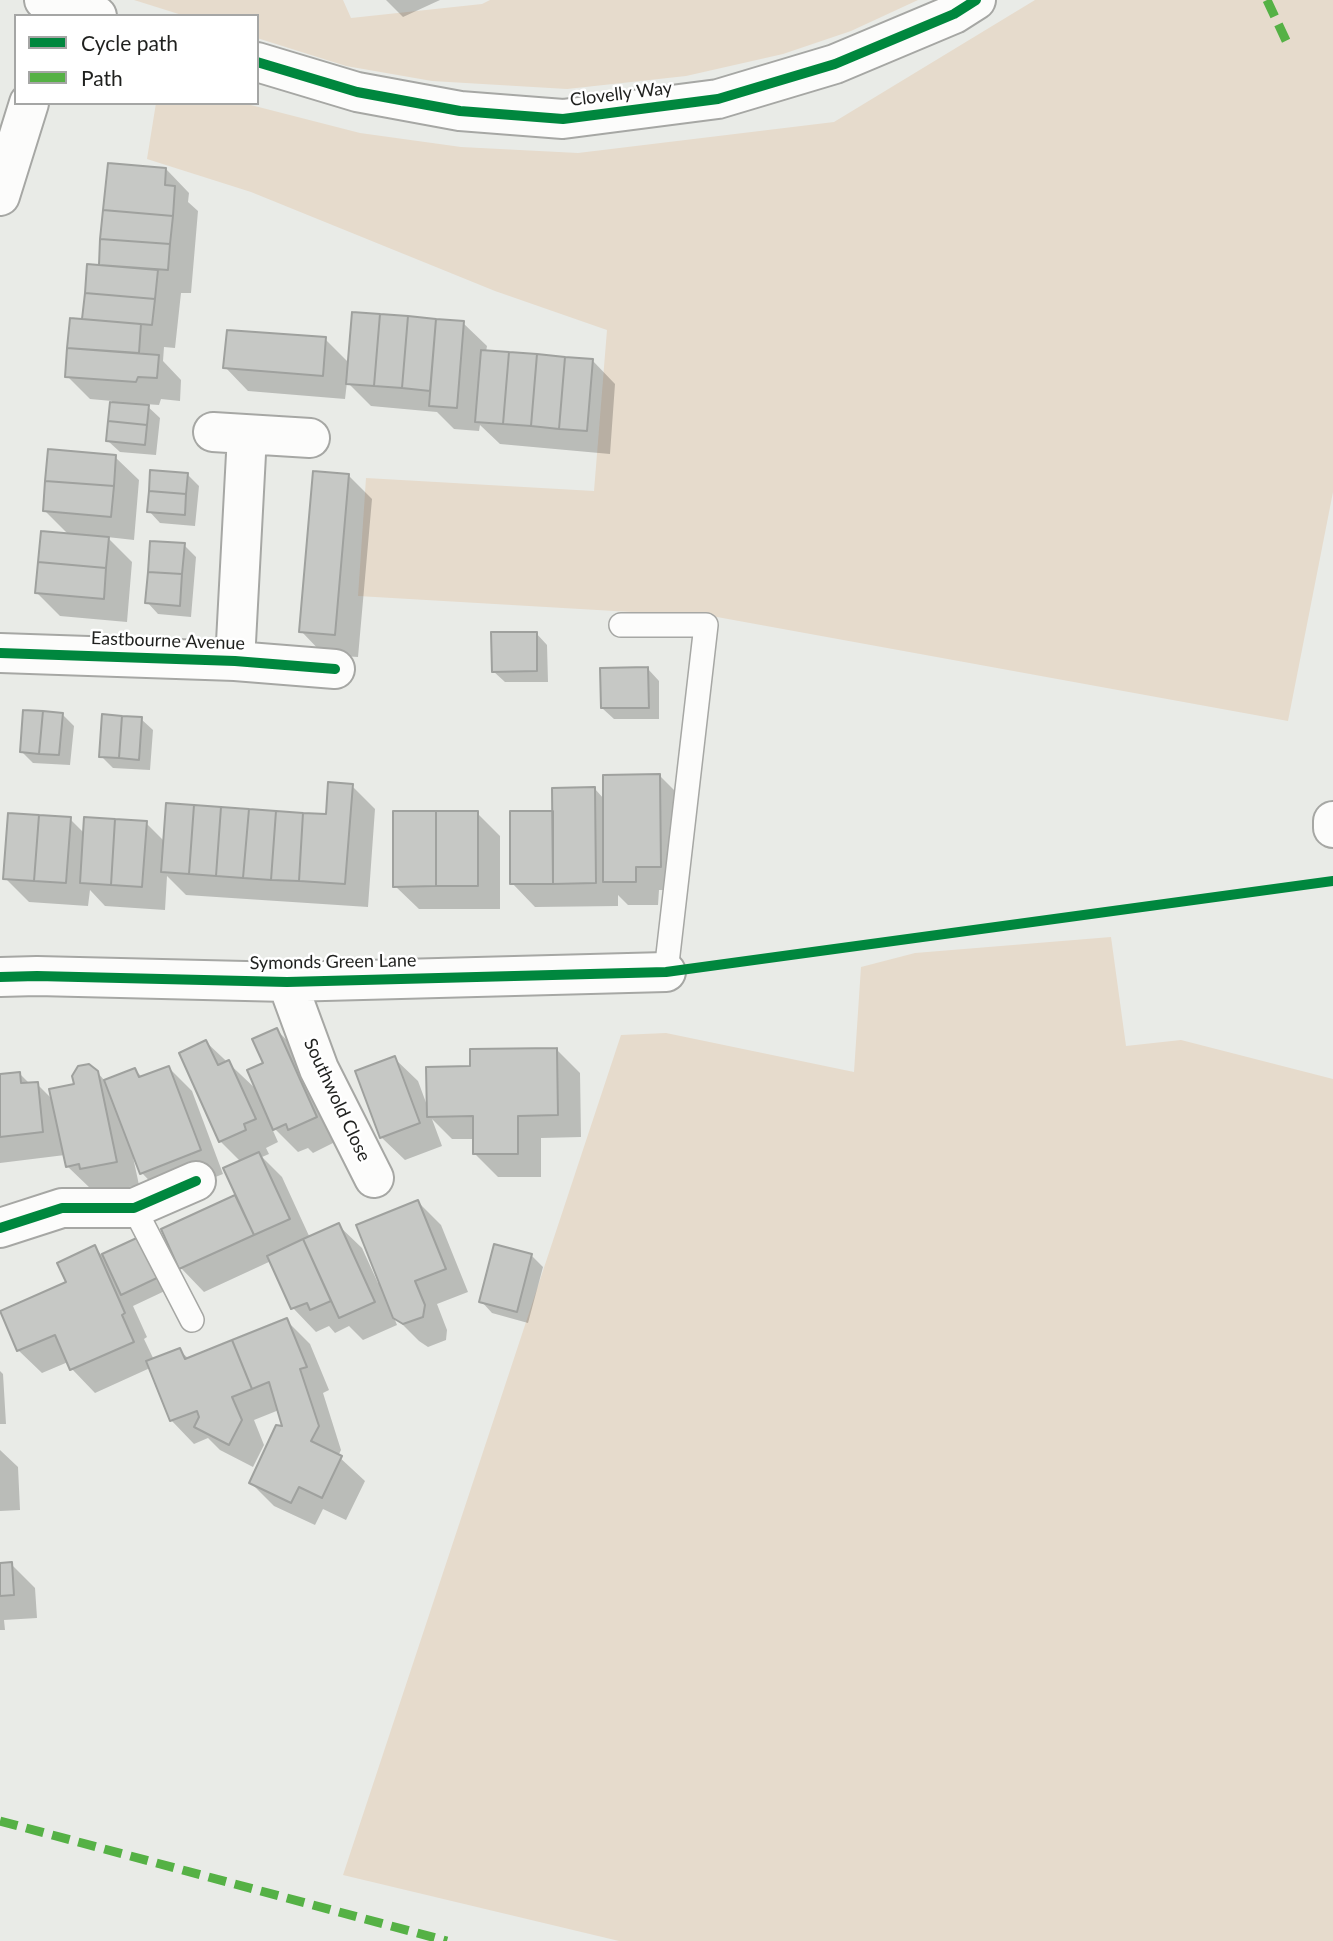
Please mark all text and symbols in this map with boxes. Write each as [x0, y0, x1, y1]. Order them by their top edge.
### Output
legend [14, 14, 259, 105]
text: Cycle path [81, 30, 178, 55]
text: Path [81, 65, 123, 90]
street label: Clovelly Way [569, 77, 673, 111]
street label: Eastbourne Avenue [91, 628, 245, 654]
street label: Symonds Green Lane [249, 950, 417, 974]
street label: Southwold Close [299, 1035, 375, 1165]

